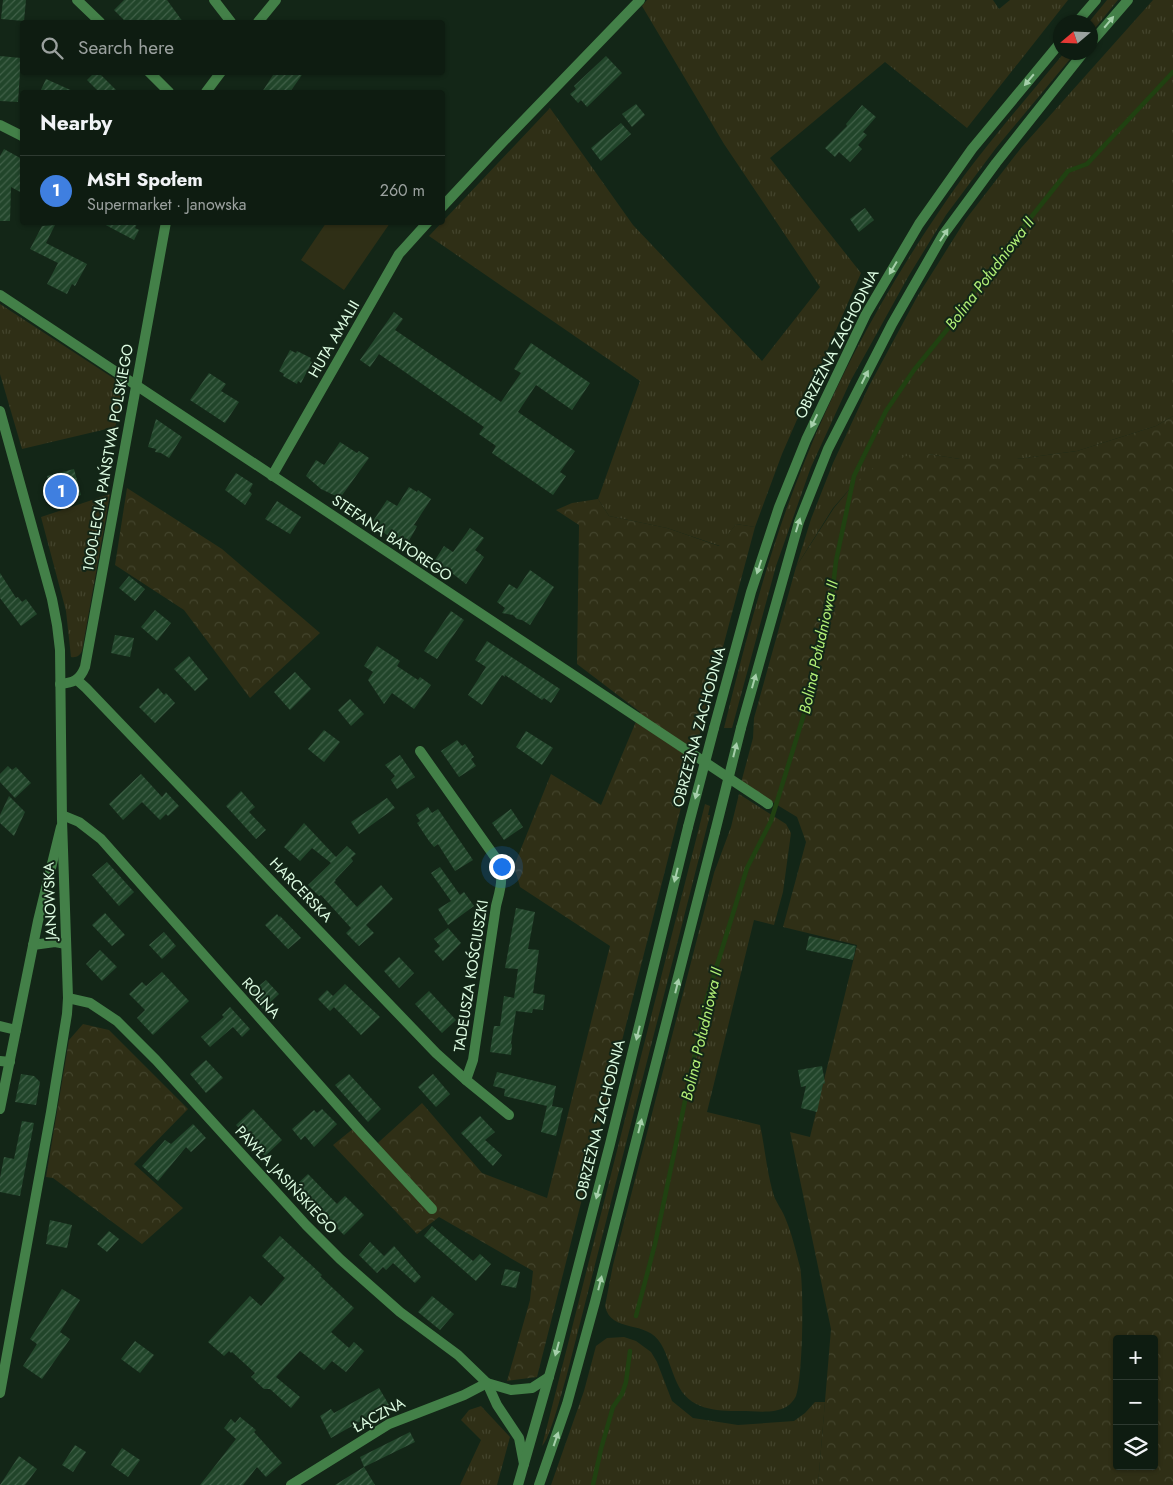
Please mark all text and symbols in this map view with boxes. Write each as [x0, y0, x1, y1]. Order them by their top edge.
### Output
north arrow [1053, 15, 1098, 60]
one-way arrow [1104, 16, 1115, 29]
search box [20, 20, 445, 75]
icon: search [38, 34, 66, 62]
text: Search here [78, 34, 174, 61]
one-way arrow [1024, 73, 1035, 86]
text: Nearby [40, 108, 112, 138]
text: MSH Społem [87, 166, 203, 193]
text: 1 [52, 179, 60, 202]
text: 260 m [380, 179, 425, 202]
text: Supermarket · Janowska [87, 193, 246, 216]
water label: Bolina Południowa II [939, 211, 1040, 334]
one-way arrow [939, 228, 949, 242]
one-way arrow [889, 262, 898, 275]
street label: OBRZEŻNA ZACHODNIA [790, 265, 884, 423]
street label: HUTA AMALII [303, 296, 365, 382]
street label: 1000-LECIA PAŃSTWA POLSKIEGO [77, 342, 139, 574]
one-way arrow [861, 370, 869, 384]
one-way arrow [810, 414, 818, 428]
pin: 1 [45, 472, 77, 510]
street label: STEFANA BATOREGO [327, 489, 457, 587]
one-way arrow [795, 517, 803, 532]
one-way arrow [754, 560, 762, 575]
water label: Bolina Południowa II [793, 577, 844, 716]
street label: OBRZEŻNA ZACHODNIA [667, 644, 731, 810]
one-way arrow [750, 674, 758, 689]
one-way arrow [732, 743, 740, 758]
one-way arrow [693, 785, 701, 800]
street label: HARCERSKA [264, 853, 338, 927]
your location [489, 854, 515, 880]
street label: JANOWSKA [38, 862, 62, 942]
one-way arrow [672, 867, 680, 882]
street label: TADEUSZA KOŚCIUSZKI [448, 898, 494, 1054]
water label: Bolina Południowa II [675, 964, 728, 1103]
street label: ROLNA [237, 973, 285, 1023]
one-way arrow [673, 978, 681, 993]
one-way arrow [633, 1025, 641, 1040]
street label: OBRZEŻNA ZACHODNIA [569, 1037, 631, 1203]
one-way arrow [637, 1118, 645, 1133]
street label: PAWŁA JASIŃSKIEGO [230, 1121, 342, 1239]
one-way arrow [594, 1184, 602, 1199]
one-way arrow [596, 1276, 604, 1291]
map controls [1113, 1335, 1158, 1470]
button: + [1113, 1335, 1158, 1380]
one-way arrow [553, 1341, 561, 1356]
button: − [1113, 1380, 1158, 1425]
street label: ŁĄCZNA [348, 1392, 409, 1438]
button: layers [1113, 1425, 1158, 1470]
one-way arrow [552, 1432, 560, 1447]

